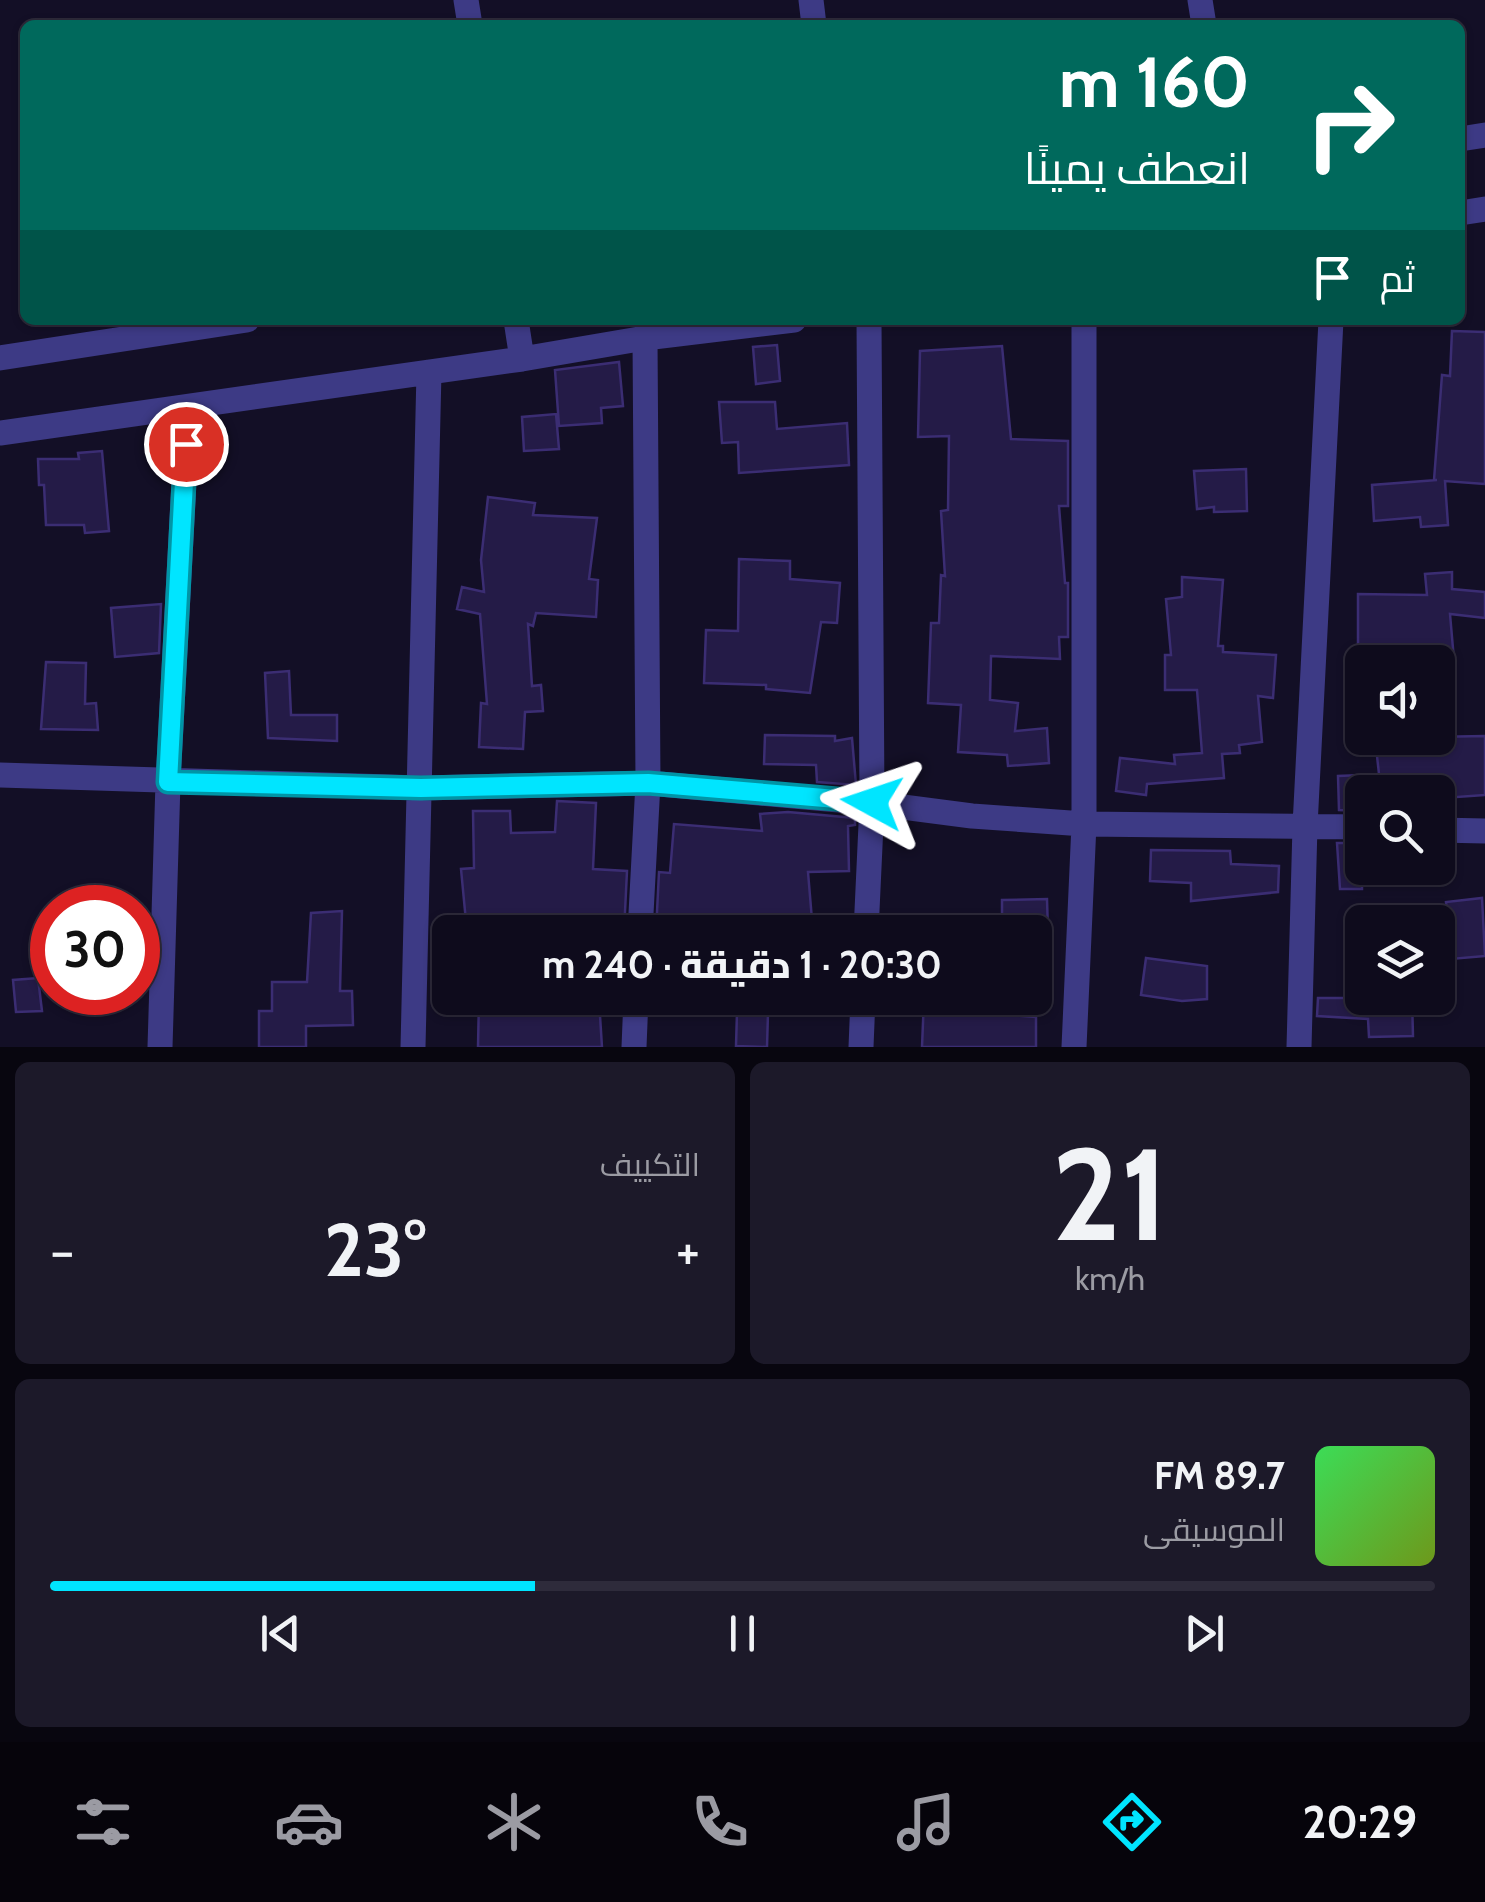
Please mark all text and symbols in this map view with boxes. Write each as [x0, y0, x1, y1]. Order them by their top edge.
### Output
text: 160 m [1059, 39, 1250, 125]
icon: right [1285, 60, 1415, 190]
text: انعطف يمينًا [1024, 141, 1250, 195]
icon: arrive [1305, 250, 1360, 305]
text: ثم [1380, 255, 1415, 302]
pin [144, 402, 229, 487]
icon: arrive [159, 417, 214, 472]
map controls [1345, 645, 1455, 1015]
button: sound [1345, 645, 1455, 755]
position arrow [820, 750, 924, 854]
button: search [1345, 775, 1455, 885]
speed limit sign: 30 [30, 885, 160, 1015]
button: layers [1345, 905, 1455, 1015]
text: 20:30 · 1 دقيقة · 240 m [542, 941, 942, 988]
text: 21 [1052, 1115, 1168, 1273]
text: التكييف [600, 1145, 700, 1184]
text: 23° [324, 1204, 426, 1295]
text: − [50, 1217, 74, 1284]
text: + [676, 1217, 700, 1284]
text: km/h [1075, 1259, 1145, 1298]
text: 89.7 FM [1154, 1452, 1285, 1499]
text: الموسيقى [1143, 1510, 1285, 1549]
icon: previous [253, 1606, 308, 1661]
icon: pause [715, 1606, 770, 1661]
icon: next [1177, 1606, 1232, 1661]
icon: filters [68, 1787, 138, 1857]
icon: car [274, 1787, 344, 1857]
icon: climate [479, 1787, 549, 1857]
icon: phone [685, 1787, 755, 1857]
icon: music [891, 1787, 961, 1857]
icon: directions [1097, 1787, 1167, 1857]
text: 20:29 [1302, 1795, 1417, 1849]

